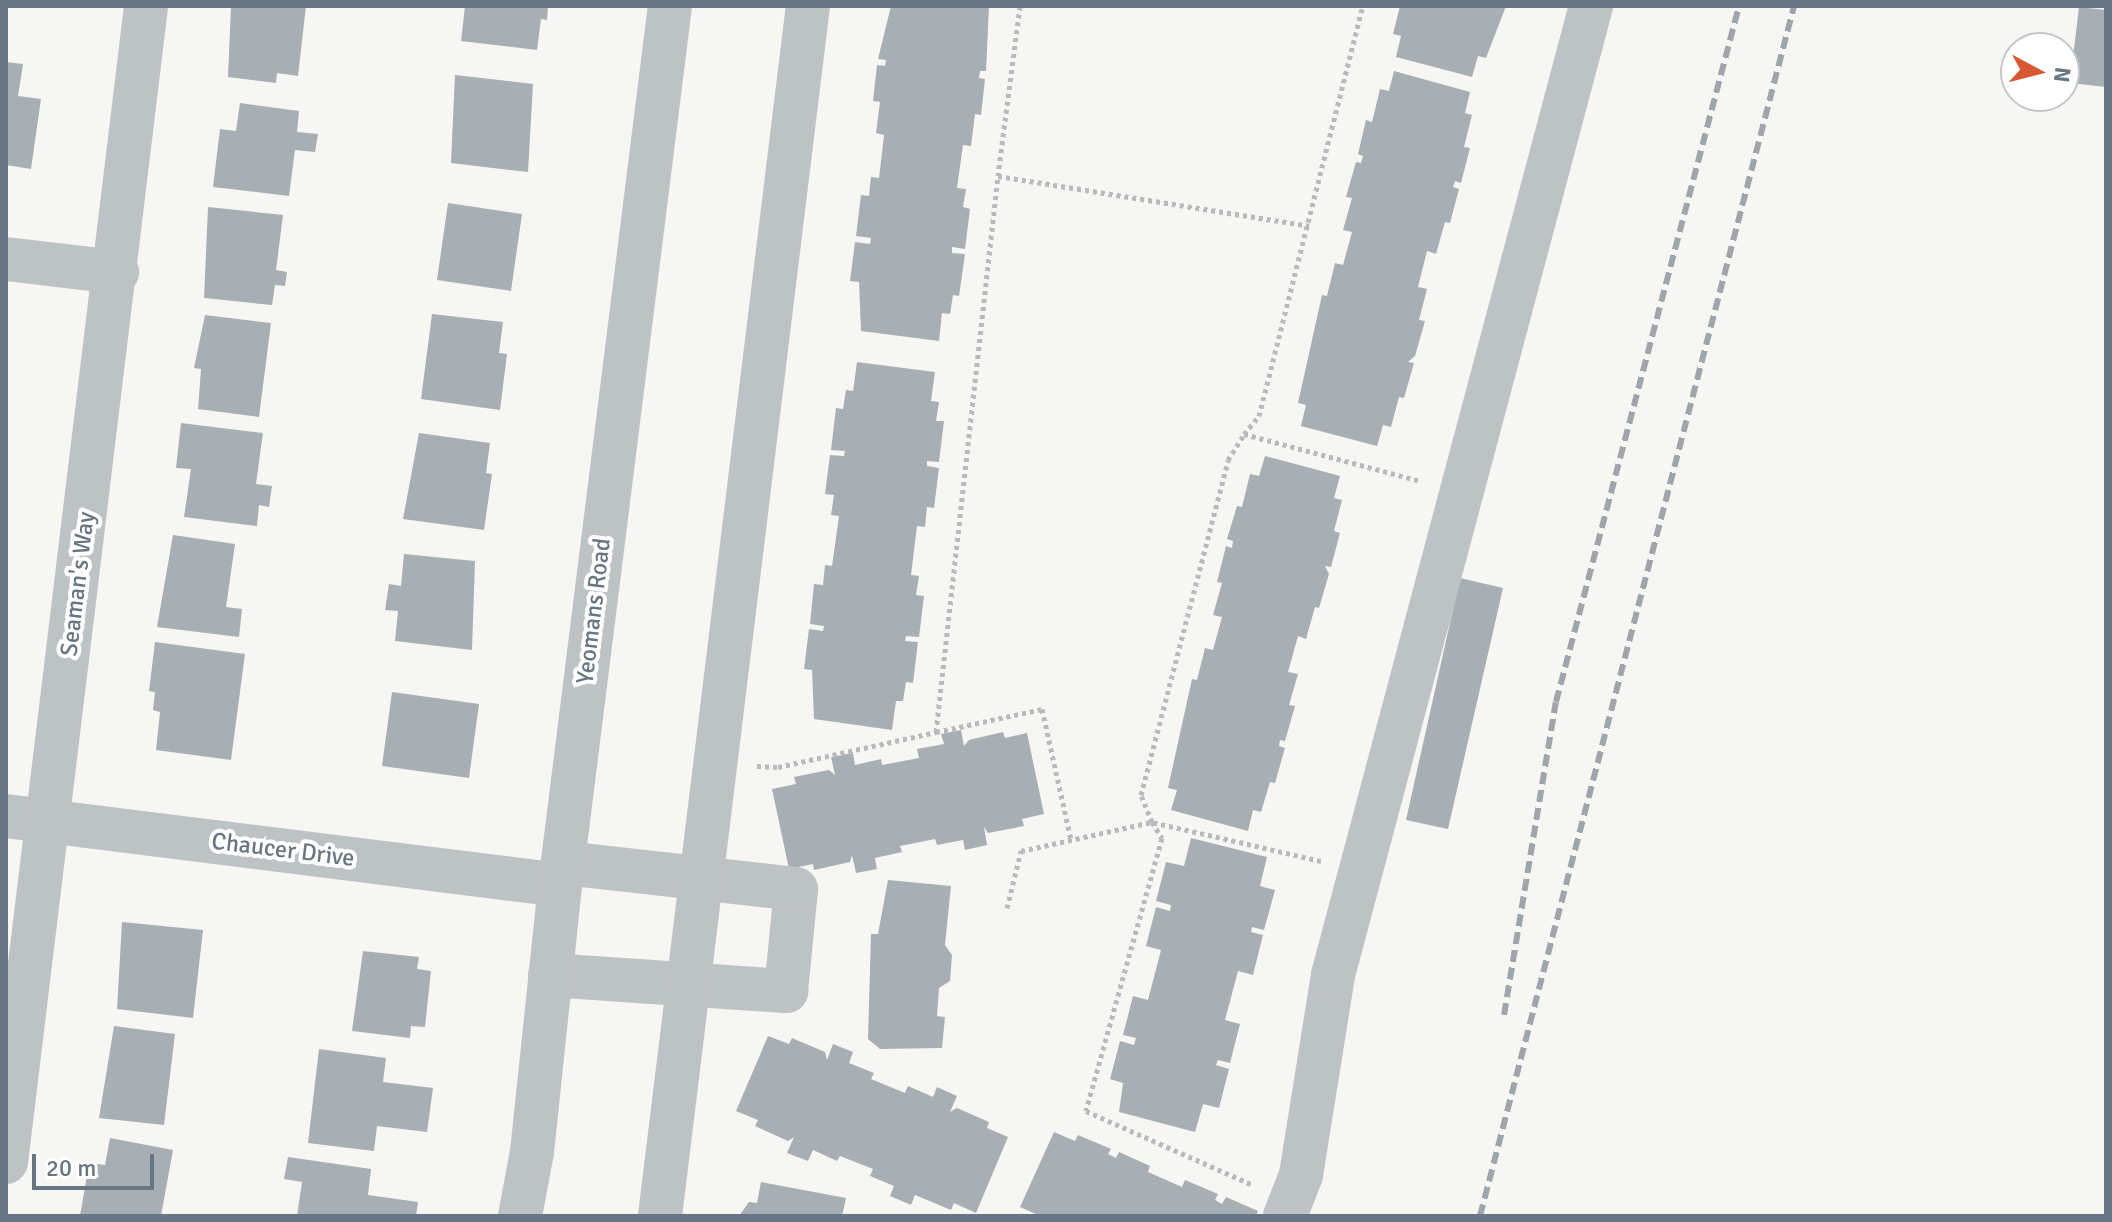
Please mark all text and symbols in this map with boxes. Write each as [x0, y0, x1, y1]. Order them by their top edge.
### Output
north arrow [2000, 32, 2080, 112]
text: N [2048, 65, 2077, 84]
street label: Seaman's Way [55, 510, 101, 658]
street label: Yeomans Road [571, 536, 617, 686]
street label: Chaucer Drive [210, 827, 356, 873]
scale bar [36, 1138, 158, 1188]
text: 20 m [46, 1153, 96, 1183]

